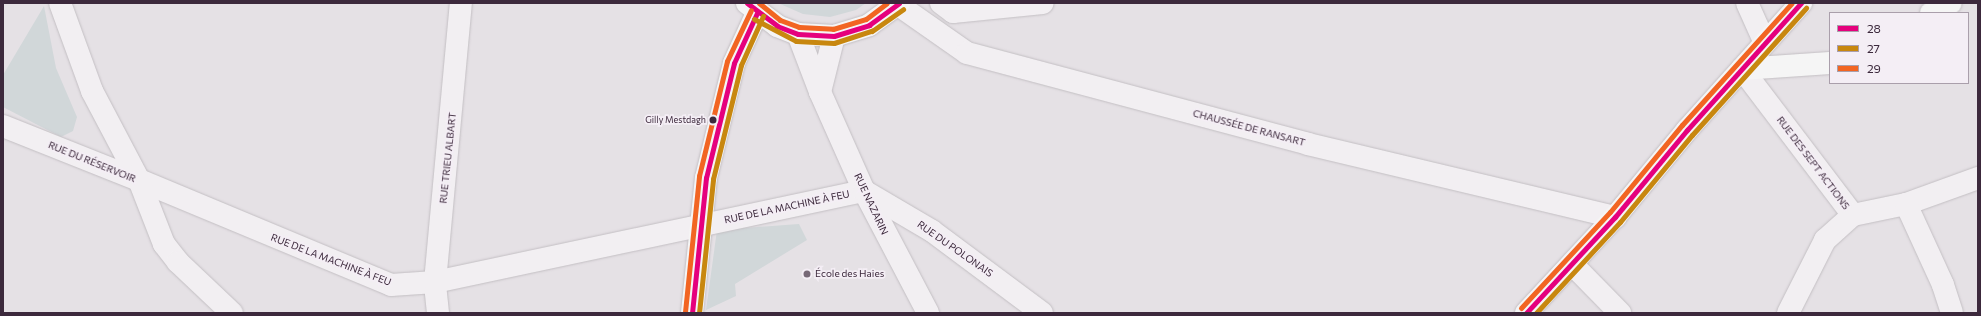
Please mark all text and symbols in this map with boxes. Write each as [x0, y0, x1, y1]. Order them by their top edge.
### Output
legend [1829, 12, 1969, 84]
text: 28 [1867, 21, 1881, 35]
text: 27 [1867, 41, 1880, 55]
text: 29 [1867, 61, 1881, 75]
street label: CHAUSSÉE DE RANSART [1192, 107, 1306, 149]
street label: RUE TRIEU ALBART [437, 112, 459, 204]
street label: RUE DES SEPT ACTIONS [1774, 114, 1852, 212]
place label: Gilly Mestdagh [645, 115, 706, 125]
marker: Gilly Mestdagh [708, 115, 718, 125]
street label: RUE DU RÉSERVOIR [46, 139, 138, 185]
street label: RUE NAZARIN [851, 171, 891, 237]
street label: RUE DE LA MACHINE À FEU [723, 188, 851, 226]
street label: RUE DU POLONAIS [915, 218, 995, 280]
street label: RUE DE LA MACHINE À FEU [269, 231, 393, 289]
place label: École des Haies [815, 268, 884, 280]
marker: École des Haies [802, 269, 812, 279]

